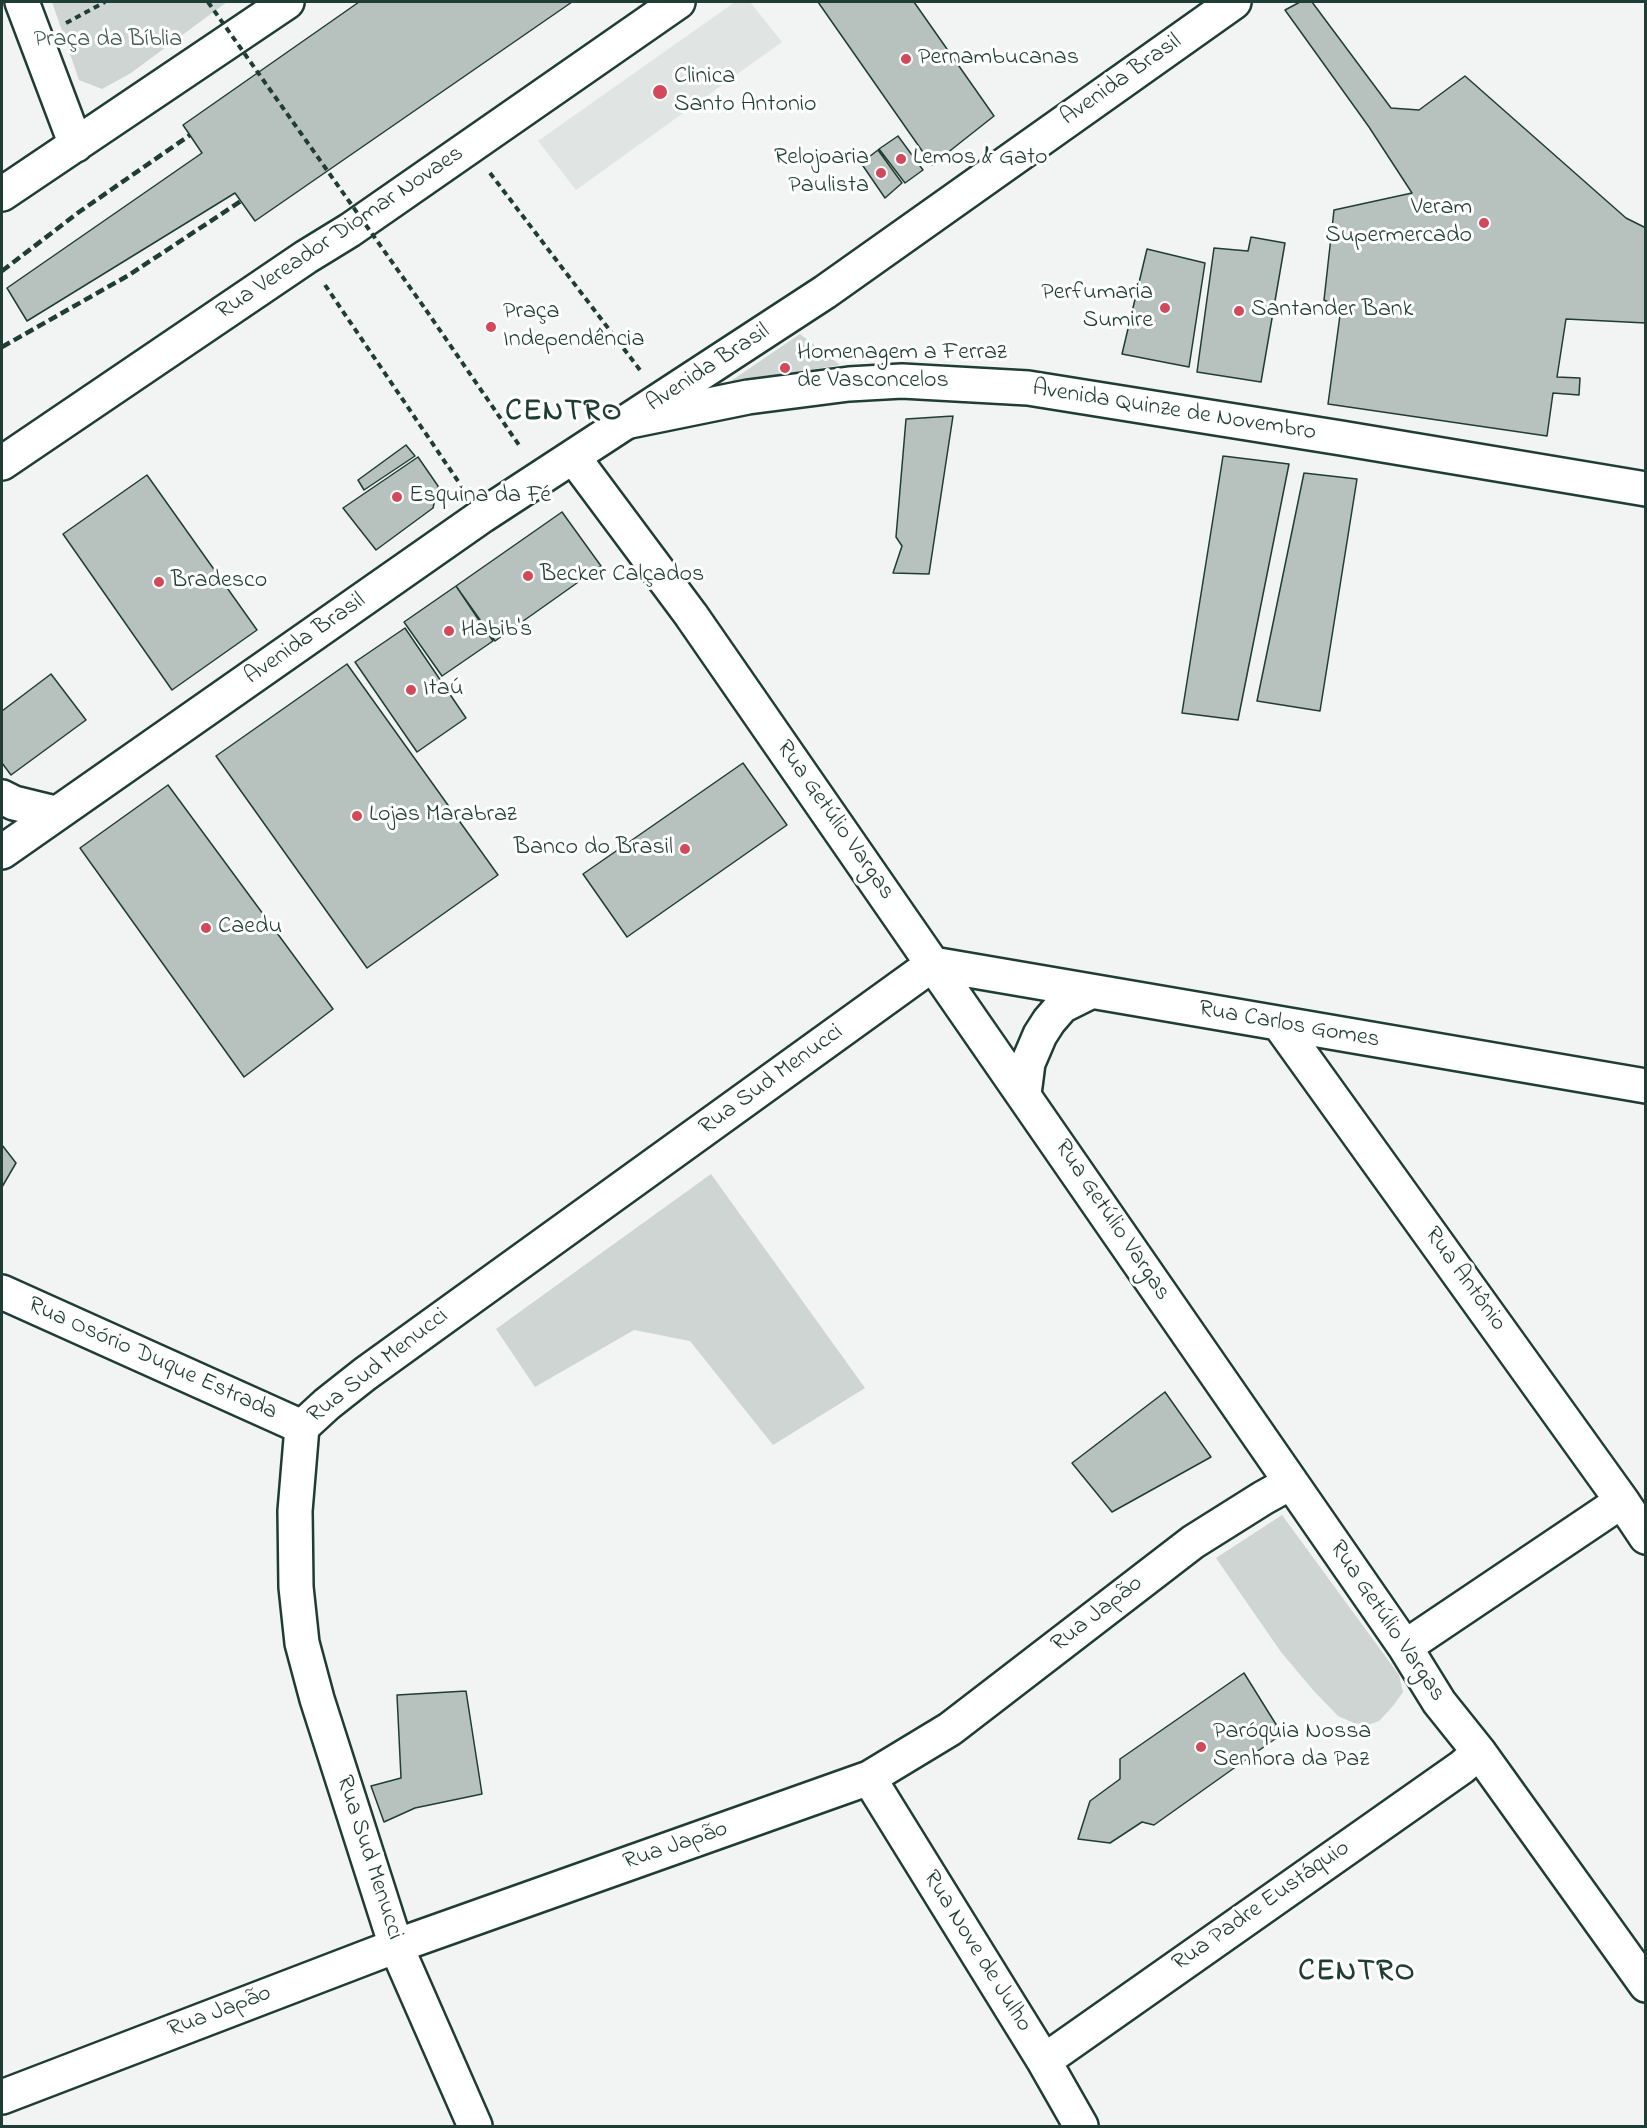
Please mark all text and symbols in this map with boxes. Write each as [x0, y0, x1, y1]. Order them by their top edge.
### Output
park label: Praça da Bíblia [34, 27, 182, 55]
street label: Avenida Brasil [1056, 29, 1188, 133]
place label: Pernambucanas [918, 45, 1079, 73]
marker: Pernambucanas [899, 52, 913, 66]
place label: Clinica Santo Antonio [674, 64, 817, 120]
marker: Clinica Santo Antonio [651, 83, 669, 101]
street label: Rua Vereador Diomar Novaes [212, 140, 470, 328]
place label: Relojoaria Paulista [774, 145, 869, 201]
place label: Lemos & Gato [913, 145, 1047, 173]
marker: Lemos & Gato [894, 152, 908, 166]
marker: Relojoaria Paulista [874, 166, 888, 180]
place label: Veram Supermercado [1325, 195, 1472, 251]
marker: Veram Supermercado [1477, 216, 1491, 230]
place label: Perfumaria Sumire [1041, 280, 1153, 336]
place label: Santander Bank [1251, 297, 1413, 325]
place label: Praça Independência [503, 299, 644, 355]
marker: Perfumaria Sumire [1158, 301, 1172, 315]
marker: Santander Bank [1232, 304, 1246, 318]
street label: Avenida Brasil [642, 318, 776, 420]
marker: Praça Independência [484, 320, 498, 334]
place label: Homenagem a Ferraz de Vasconcelos [797, 340, 1007, 396]
marker: Homenagem a Ferraz de Vasconcelos [778, 361, 792, 375]
street label: Avenida Quinze de Novembro [1030, 375, 1318, 449]
district label: CENTRO [505, 396, 623, 432]
place label: Esquina da Fé [409, 483, 551, 511]
marker: Esquina da Fé [390, 490, 404, 504]
place label: Becker Calçados [540, 562, 704, 590]
place label: Bradesco [171, 568, 267, 596]
marker: Becker Calçados [521, 569, 535, 583]
marker: Bradesco [152, 575, 166, 589]
street label: Avenida Brasil [240, 588, 372, 692]
place label: Habib's [461, 617, 532, 645]
marker: Habib's [442, 624, 456, 638]
place label: Itaú [423, 676, 463, 704]
marker: Itaú [404, 683, 418, 697]
street label: Rua Getúlio Vargas [768, 736, 900, 906]
place label: Lojas Marabraz [369, 802, 517, 830]
marker: Lojas Marabraz [350, 809, 364, 823]
place label: Banco do Brasil [514, 835, 673, 863]
marker: Banco do Brasil [678, 842, 692, 856]
place label: Caedu [218, 914, 282, 942]
marker: Caedu [199, 921, 213, 935]
street label: Rua Carlos Gomes [1196, 996, 1382, 1056]
street label: Rua Sud Menucci [694, 1019, 850, 1143]
street label: Rua Getúlio Vargas [1047, 1135, 1175, 1307]
street label: Rua Antônio [1417, 1222, 1511, 1338]
street label: Rua Osório Duque Estrada [23, 1292, 281, 1428]
street label: Rua Sud Menucci [303, 1303, 455, 1431]
street label: Rua Getúlio Vargas [1322, 1536, 1450, 1708]
street label: Rua Japão [1046, 1570, 1150, 1660]
place label: Paróquia Nossa Senhora da Paz [1213, 1719, 1371, 1775]
marker: Paróquia Nossa Senhora da Paz [1194, 1740, 1208, 1754]
street label: Rua Sud Menucci [328, 1772, 408, 1944]
street label: Rua Japão [620, 1816, 732, 1878]
street label: Rua Padre Eustáquio [1168, 1835, 1356, 1979]
street label: Rua Nove de Julho [915, 1866, 1037, 2038]
district label: CENTRO [1298, 1956, 1416, 1992]
street label: Rua Japão [164, 1980, 276, 2046]

